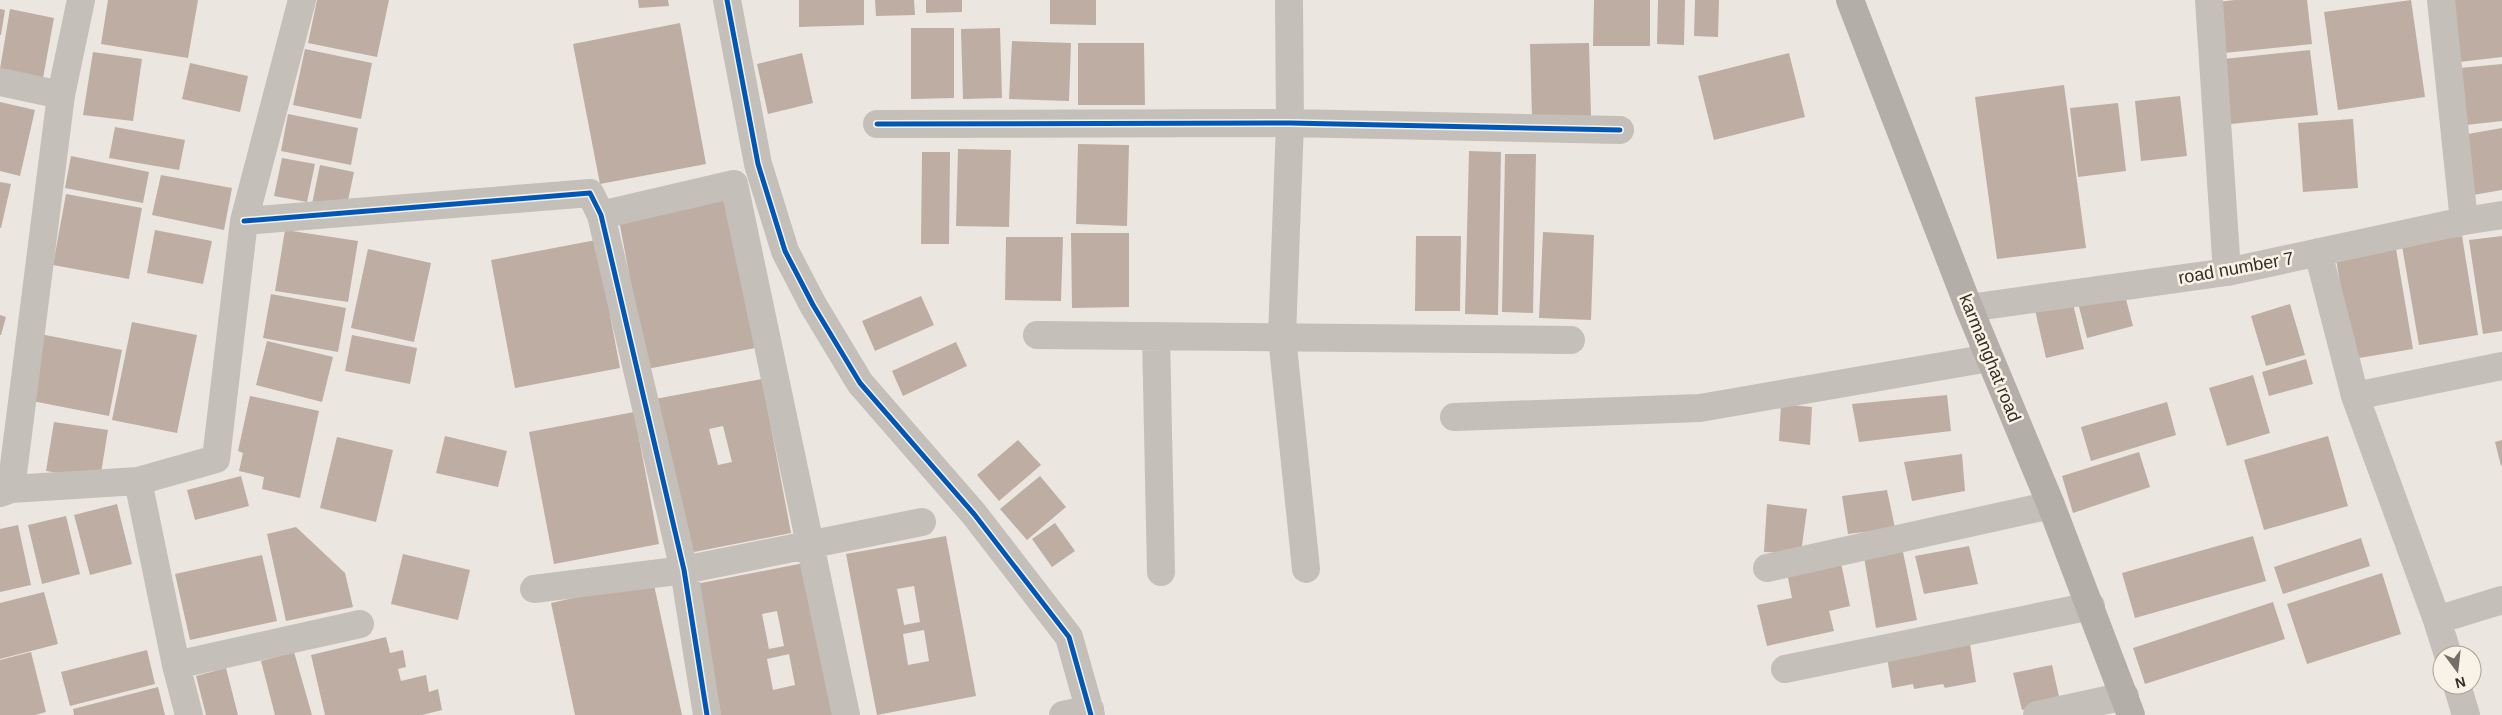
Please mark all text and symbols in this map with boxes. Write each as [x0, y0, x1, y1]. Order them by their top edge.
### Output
street label: road number 7 [2177, 248, 2295, 288]
street label: karmanghat road [1955, 291, 2025, 425]
north arrow [2432, 645, 2482, 695]
text: N [2453, 674, 2467, 692]

